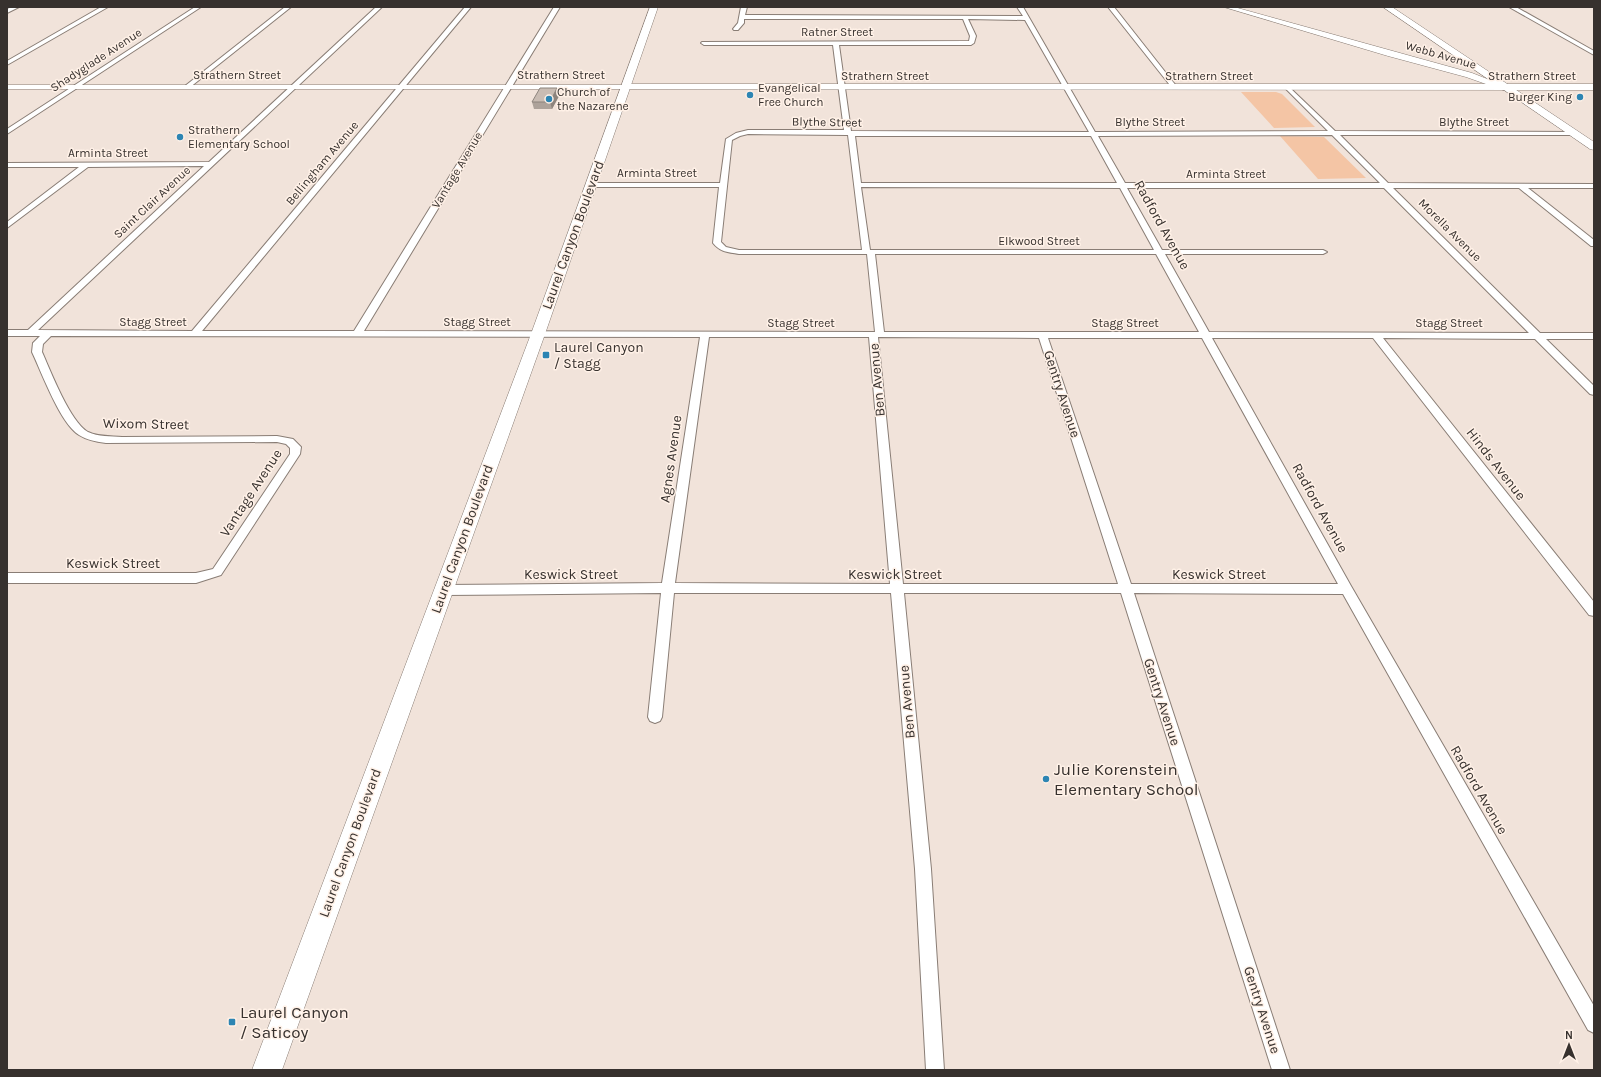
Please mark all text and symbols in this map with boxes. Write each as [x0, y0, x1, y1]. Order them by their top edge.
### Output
street label: Shadyglade Avenue [48, 25, 144, 95]
street label: Ratner Street [801, 25, 873, 39]
street label: Webb Avenue [1404, 38, 1478, 72]
street label: Strathern Street [193, 68, 281, 82]
street label: Strathern Street [517, 68, 605, 82]
street label: Strathern Street [841, 69, 929, 83]
street label: Strathern Street [1165, 69, 1253, 83]
street label: Strathern Street [1488, 69, 1576, 83]
place label: Evangelical Free Church [758, 81, 823, 109]
place label: Church of the Nazarene [557, 85, 629, 113]
marker: Evangelical Free Church [745, 90, 755, 100]
place label: Burger King [1508, 90, 1572, 104]
marker: Burger King [1575, 92, 1585, 102]
marker: Church of the Nazarene [544, 94, 554, 104]
street label: Blythe Street [792, 114, 863, 130]
street label: Blythe Street [1115, 115, 1186, 129]
street label: Blythe Street [1439, 115, 1510, 129]
street label: Bellingham Avenue [283, 118, 361, 208]
place label: Strathern Elementary School [188, 123, 290, 151]
street label: Vantage Avenue [429, 129, 485, 211]
marker: Strathern Elementary School [175, 132, 185, 142]
street label: Arminta Street [68, 146, 149, 160]
street label: Laurel Canyon Boulevard [538, 158, 608, 312]
street label: Saint Clair Avenue [111, 163, 193, 241]
street label: Arminta Street [617, 166, 698, 180]
street label: Arminta Street [1186, 167, 1267, 181]
street label: Radford Avenue [1130, 177, 1194, 273]
street label: Morella Avenue [1416, 196, 1484, 264]
street label: Elkwood Street [998, 234, 1080, 248]
street label: Stagg Street [119, 315, 187, 329]
street label: Stagg Street [443, 315, 511, 329]
street label: Stagg Street [767, 316, 835, 330]
street label: Stagg Street [1091, 316, 1159, 330]
street label: Stagg Street [1415, 316, 1483, 330]
place label: Laurel Canyon / Stagg [554, 339, 644, 372]
street label: Ben Avenue [865, 343, 889, 417]
street label: Gentry Avenue [1040, 348, 1084, 440]
marker: Laurel Canyon / Stagg [541, 350, 551, 360]
street label: Agnes Avenue [656, 414, 686, 504]
street label: Wixom Street [103, 415, 189, 433]
street label: Hinds Avenue [1463, 424, 1529, 504]
street label: Vantage Avenue [216, 446, 286, 540]
street label: Radford Avenue [1288, 460, 1352, 556]
street label: Laurel Canyon Boulevard [427, 462, 497, 616]
street label: Keswick Street [66, 555, 160, 572]
street label: Keswick Street [524, 566, 618, 583]
street label: Keswick Street [848, 566, 942, 583]
street label: Keswick Street [1172, 566, 1266, 583]
street label: Gentry Avenue [1140, 656, 1184, 748]
street label: Ben Avenue [895, 665, 919, 739]
street label: Radford Avenue [1447, 743, 1511, 837]
place label: Julie Korenstein Elementary School [1054, 759, 1198, 799]
street label: Laurel Canyon Boulevard [315, 766, 385, 920]
marker: Julie Korenstein Elementary School [1041, 774, 1051, 784]
street label: Gentry Avenue [1240, 964, 1284, 1056]
place label: Laurel Canyon / Saticoy [240, 1002, 349, 1042]
marker: Laurel Canyon / Saticoy [227, 1017, 237, 1027]
north arrow [1549, 1025, 1589, 1065]
text: N [1565, 1029, 1573, 1042]

